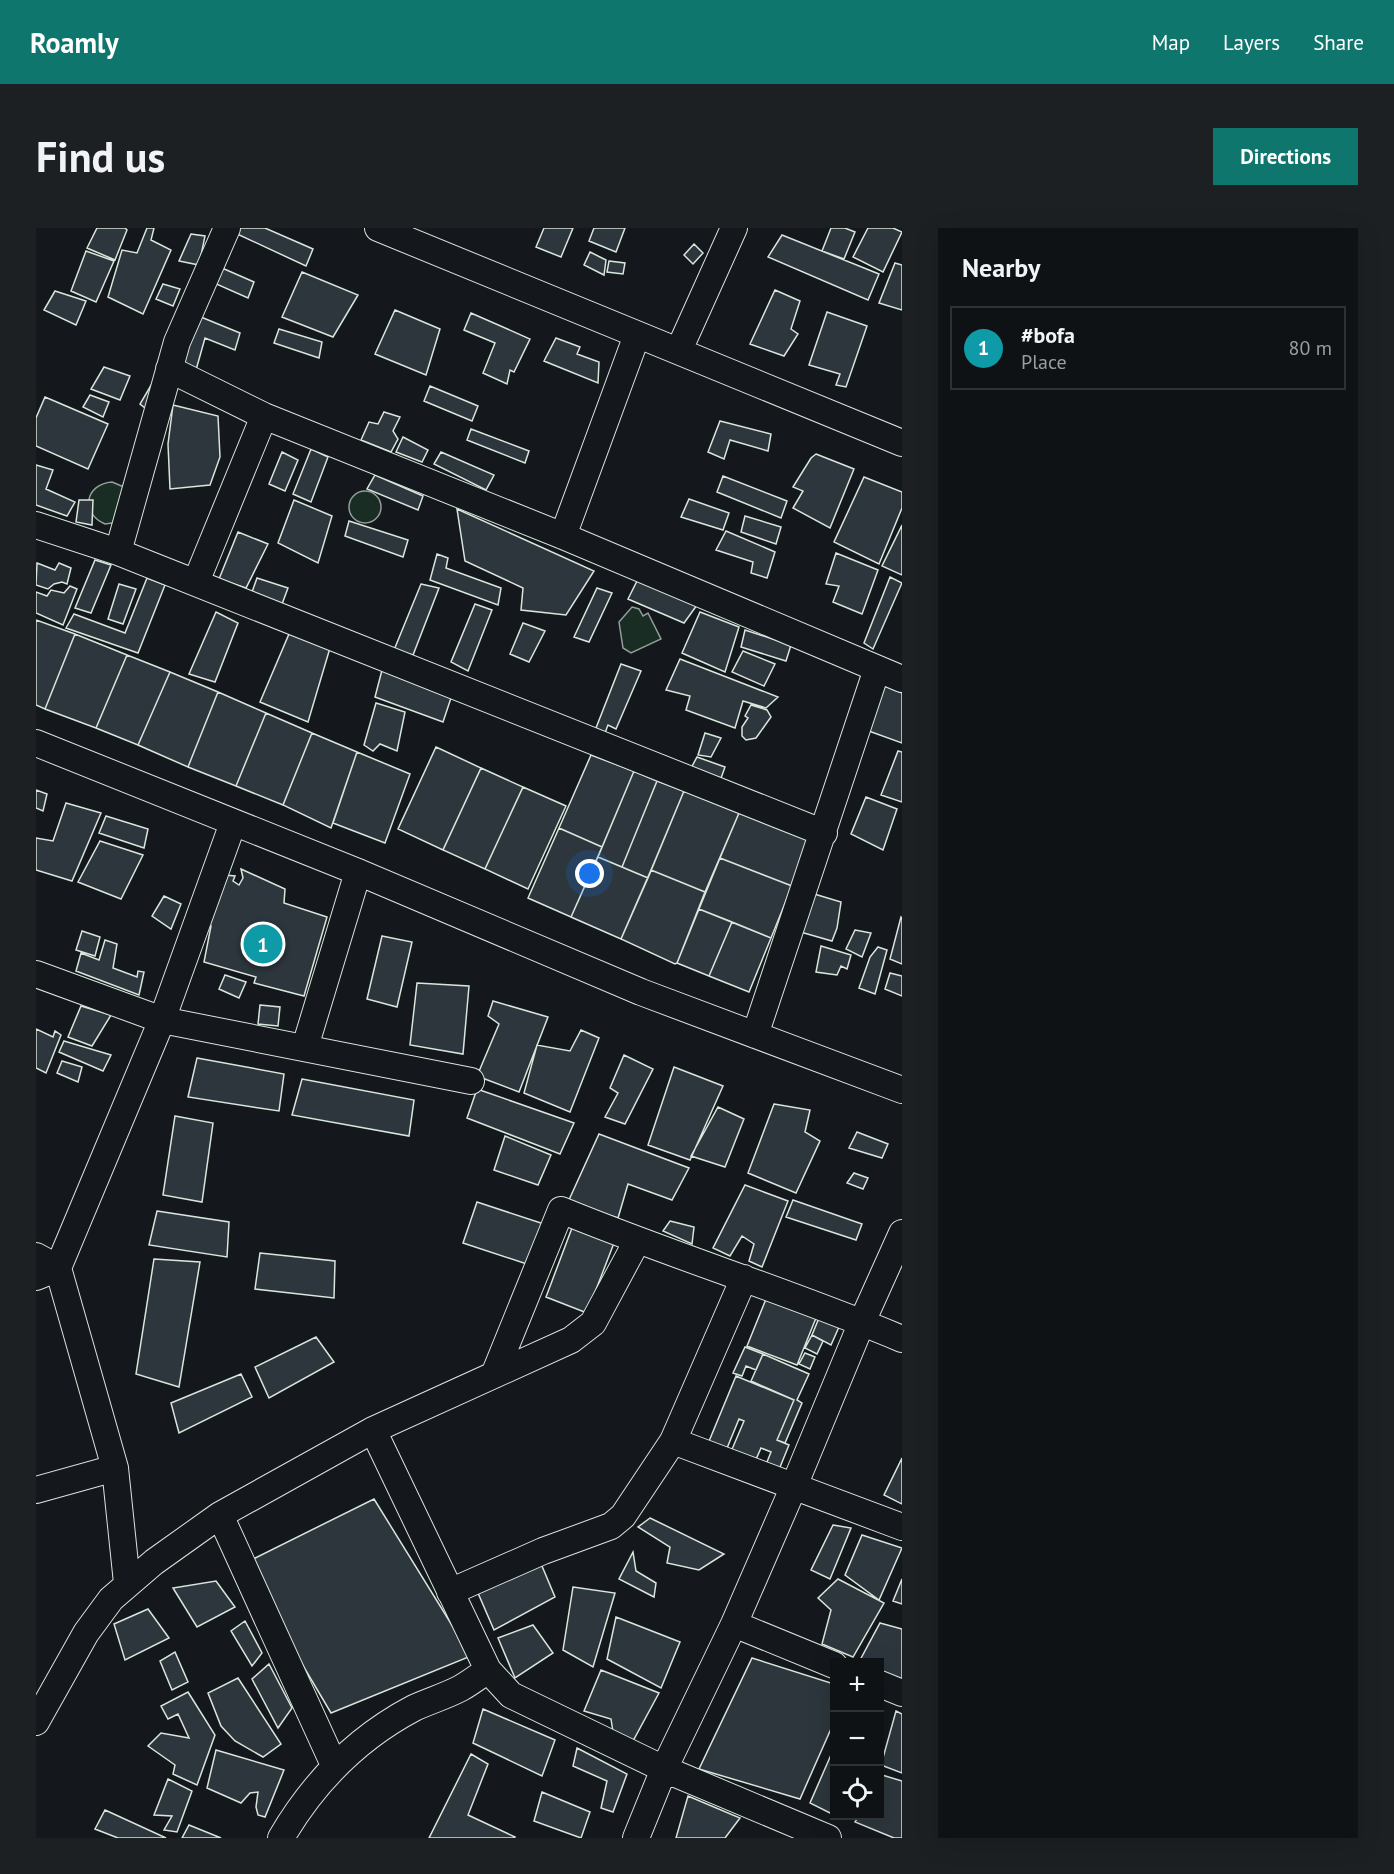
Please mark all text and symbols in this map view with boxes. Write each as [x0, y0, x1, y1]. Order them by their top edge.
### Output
text: Roamly [30, 24, 119, 61]
text: Map [1152, 29, 1190, 56]
text: Layers [1223, 29, 1280, 56]
text: Share [1313, 29, 1364, 56]
button: Directions [1213, 128, 1358, 185]
text: Find us [36, 129, 165, 184]
text: Nearby [962, 251, 1040, 284]
text: #bofa [1021, 321, 1075, 349]
text: 1 [978, 335, 989, 361]
text: 80 m [1289, 335, 1332, 361]
text: Place [1021, 349, 1067, 375]
your location [575, 859, 604, 888]
pin: 1 [244, 922, 282, 966]
map controls [830, 1658, 884, 1820]
button: + [830, 1658, 884, 1712]
button: − [830, 1712, 884, 1766]
button: locate [830, 1766, 884, 1820]

